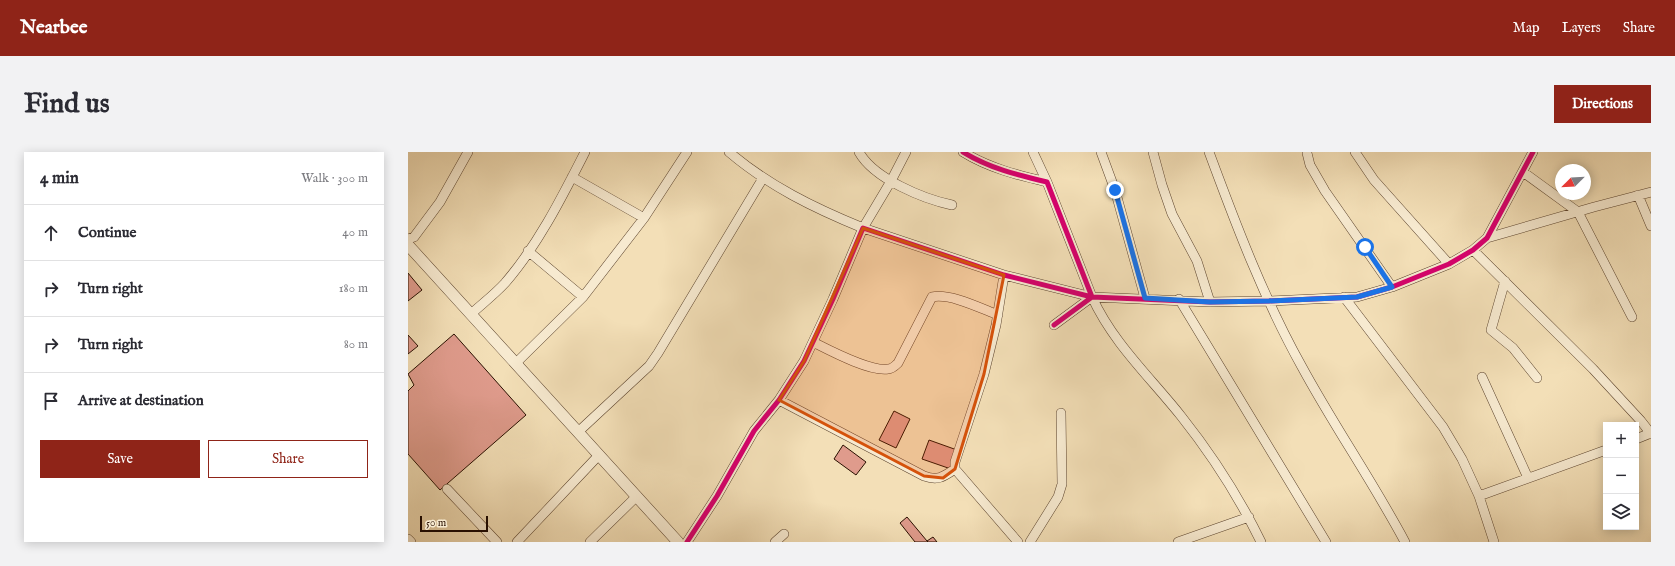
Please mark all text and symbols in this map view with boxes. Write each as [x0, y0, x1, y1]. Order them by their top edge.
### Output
text: Nearbee [20, 16, 87, 40]
text: Map [1513, 19, 1540, 37]
text: Layers [1562, 19, 1601, 37]
text: Share [1623, 19, 1655, 37]
button: Directions [1554, 85, 1651, 123]
text: Find us [24, 87, 110, 122]
north arrow [1555, 164, 1591, 200]
text: 4 min [40, 168, 79, 189]
text: Walk · 300 m [301, 170, 368, 187]
route end [1106, 181, 1124, 199]
icon: ahead [40, 222, 62, 244]
text: Continue [78, 223, 136, 242]
text: 40 m [342, 224, 368, 241]
route start [1356, 238, 1374, 256]
icon: right [40, 278, 62, 300]
text: Turn right [78, 279, 143, 298]
text: 180 m [339, 280, 368, 297]
icon: right [40, 334, 62, 356]
text: Turn right [78, 335, 143, 354]
text: 80 m [344, 336, 368, 353]
icon: arrive [40, 390, 62, 412]
text: Arrive at destination [78, 391, 204, 410]
map controls [1603, 422, 1639, 530]
button: + [1603, 422, 1639, 458]
button: Save [40, 440, 200, 478]
button: Share [208, 440, 368, 478]
button: − [1603, 458, 1639, 494]
button: layers [1603, 494, 1639, 530]
scale bar [420, 514, 488, 533]
text: 50 m [426, 516, 446, 530]

